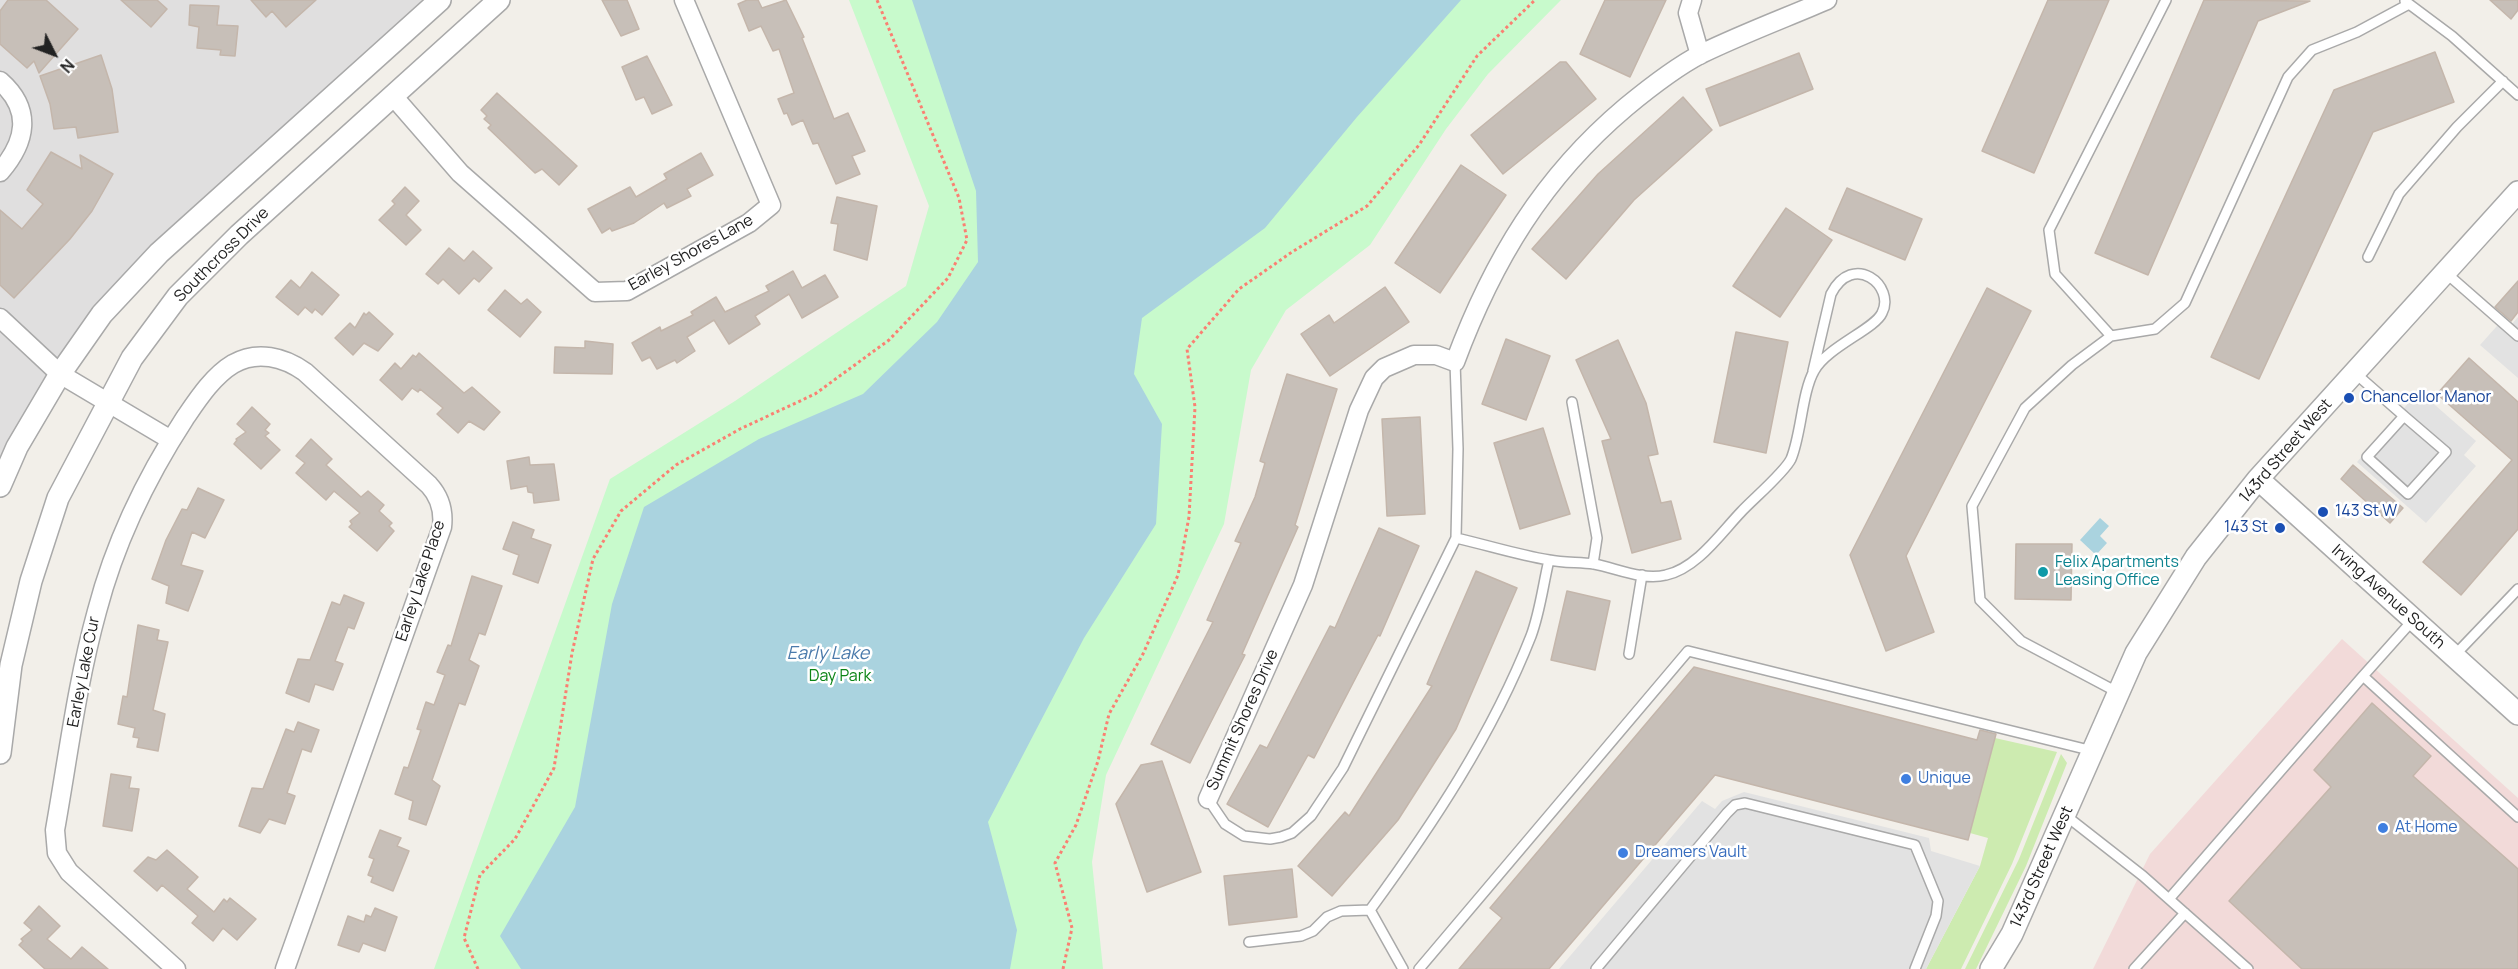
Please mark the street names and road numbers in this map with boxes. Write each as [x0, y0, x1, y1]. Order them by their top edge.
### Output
street label: Southcross Drive [171, 204, 273, 306]
street label: Earley Shores Lane [625, 211, 757, 295]
street label: 143rd Street West [2236, 395, 2336, 507]
street label: Earley Lake Place [392, 518, 450, 644]
street label: Irving Avenue South [2327, 541, 2449, 653]
street label: Earley Lake Cur [64, 615, 104, 729]
street label: Summit Shores Drive [1203, 646, 1283, 794]
street label: 143rd Street West [2007, 803, 2077, 931]

